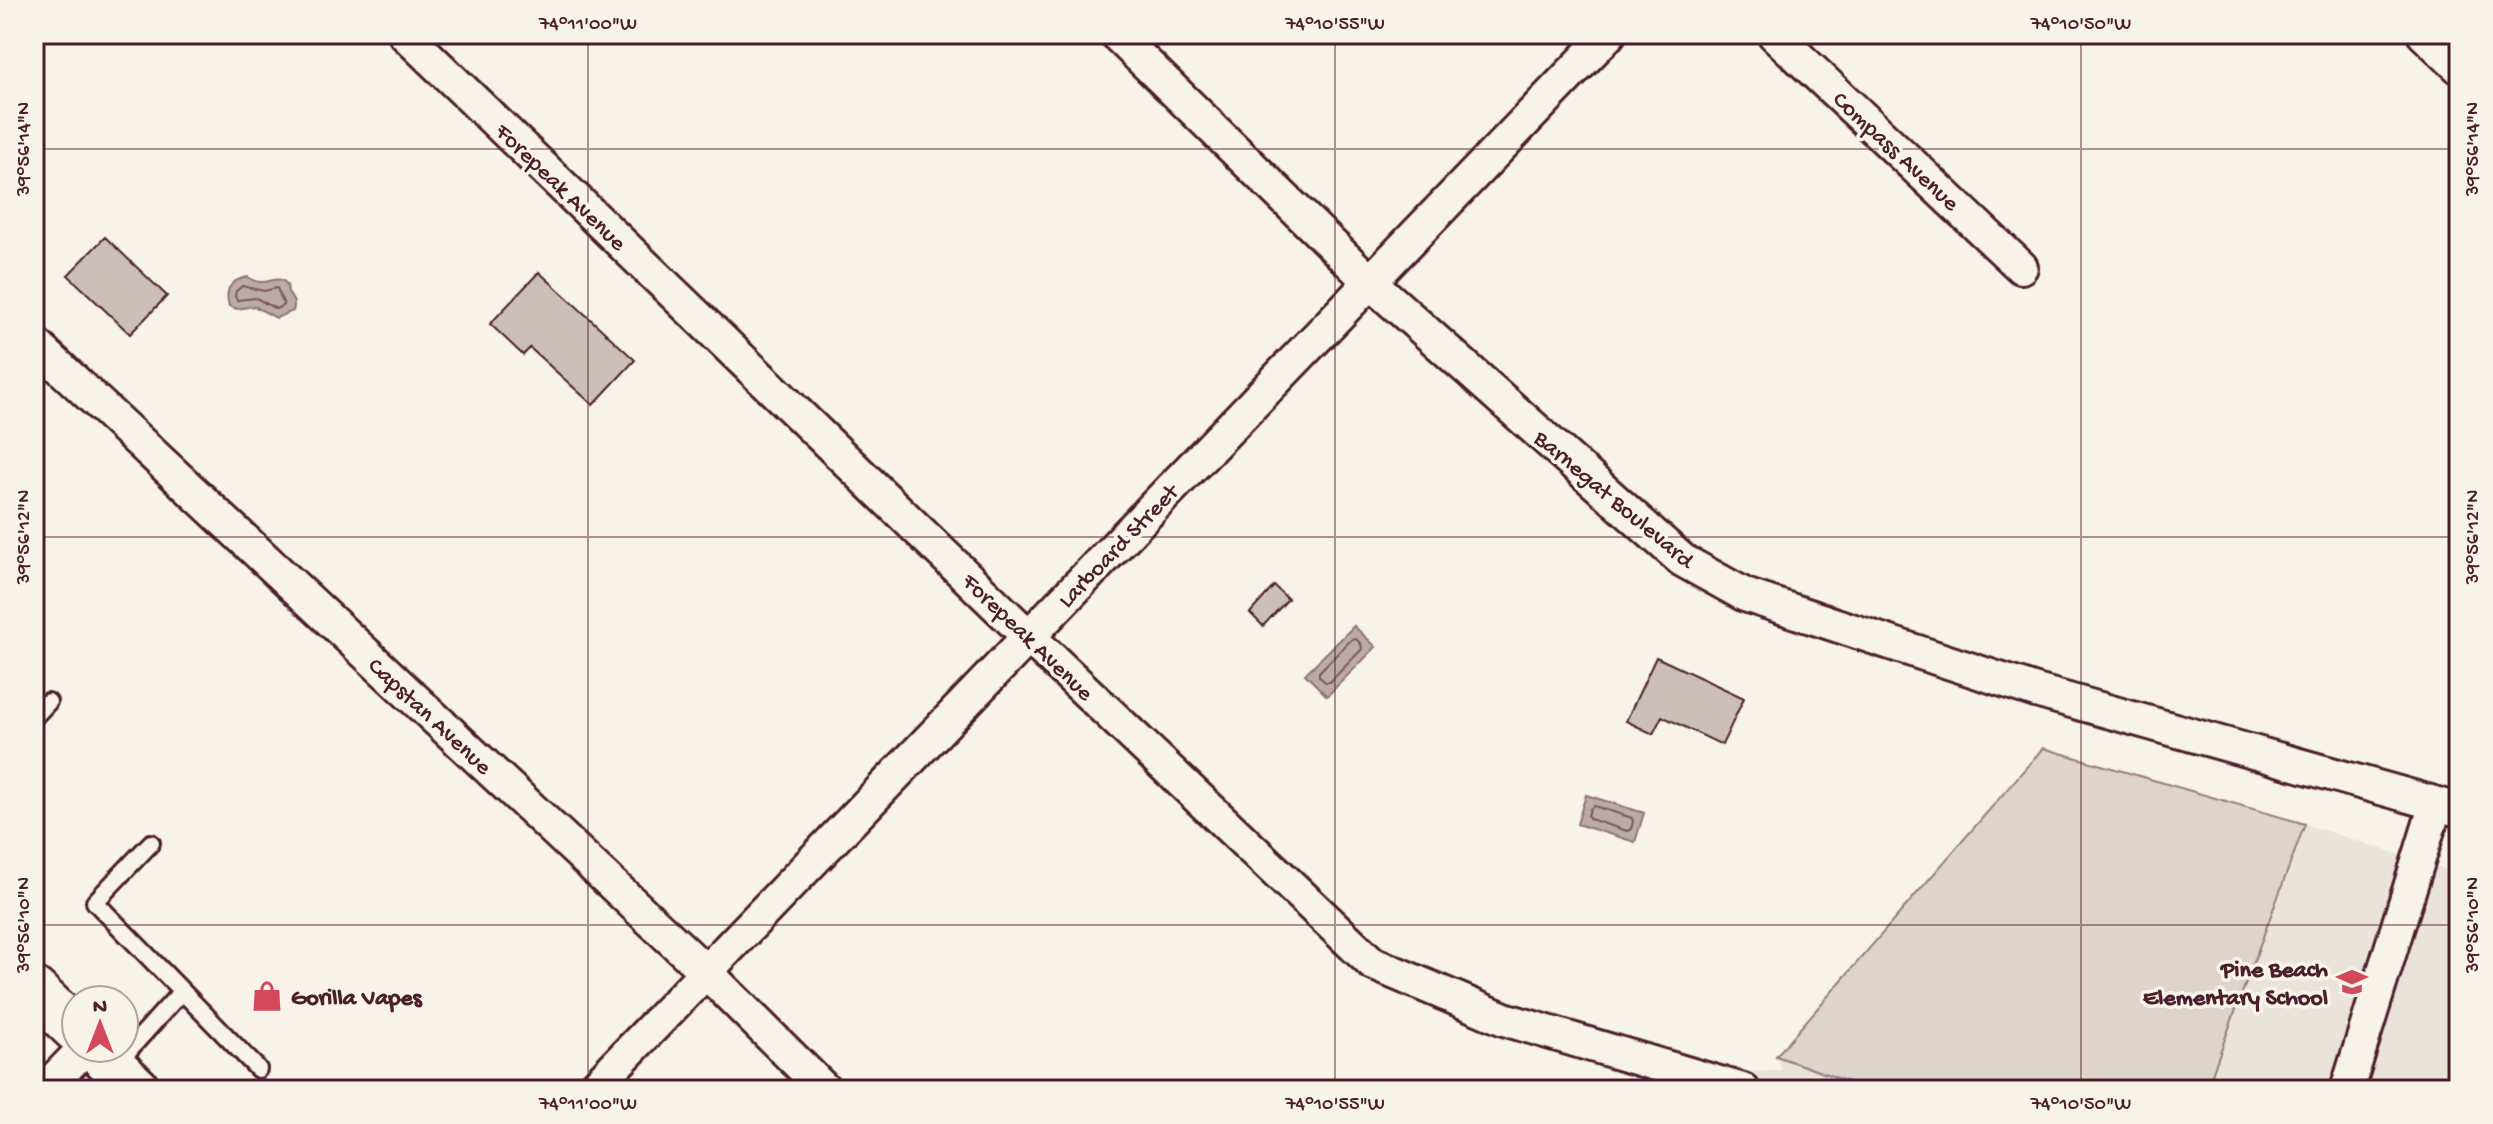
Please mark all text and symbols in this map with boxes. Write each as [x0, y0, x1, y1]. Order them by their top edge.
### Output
text: 74°11'00"W [538, 14, 637, 37]
text: 74°10'55"W [1284, 14, 1385, 37]
text: 74°10'50"W [2030, 14, 2131, 37]
street label: Compass Avenue [1825, 86, 1965, 219]
text: 39°56'14"N [14, 102, 37, 197]
text: 39°56'14"N [2463, 102, 2486, 197]
street label: Forepeak Avenue [487, 118, 632, 259]
street label: Barnegat Boulevard [1526, 425, 1700, 577]
street label: Larboard Street [1053, 478, 1188, 616]
text: 39°56'12"N [14, 490, 37, 585]
text: 39°56'12"N [2463, 490, 2486, 585]
street label: Forepeak Avenue [954, 568, 1099, 709]
street label: Capstan Avenue [360, 653, 497, 783]
text: 39°56'10"N [14, 877, 37, 974]
text: 39°56'10"N [2463, 877, 2486, 974]
place label: Pine Beach Elementary School [2143, 957, 2328, 1014]
school or university icon: Pine Beach Elementary School [2335, 965, 2369, 999]
shop icon: Gorilla Vapes [250, 979, 284, 1013]
north arrow [60, 984, 140, 1064]
place label: Gorilla Vapes [291, 985, 423, 1014]
text: N [93, 995, 107, 1021]
text: 74°11'00"W [538, 1094, 637, 1117]
text: 74°10'55"W [1284, 1094, 1385, 1117]
text: 74°10'50"W [2030, 1094, 2131, 1117]

